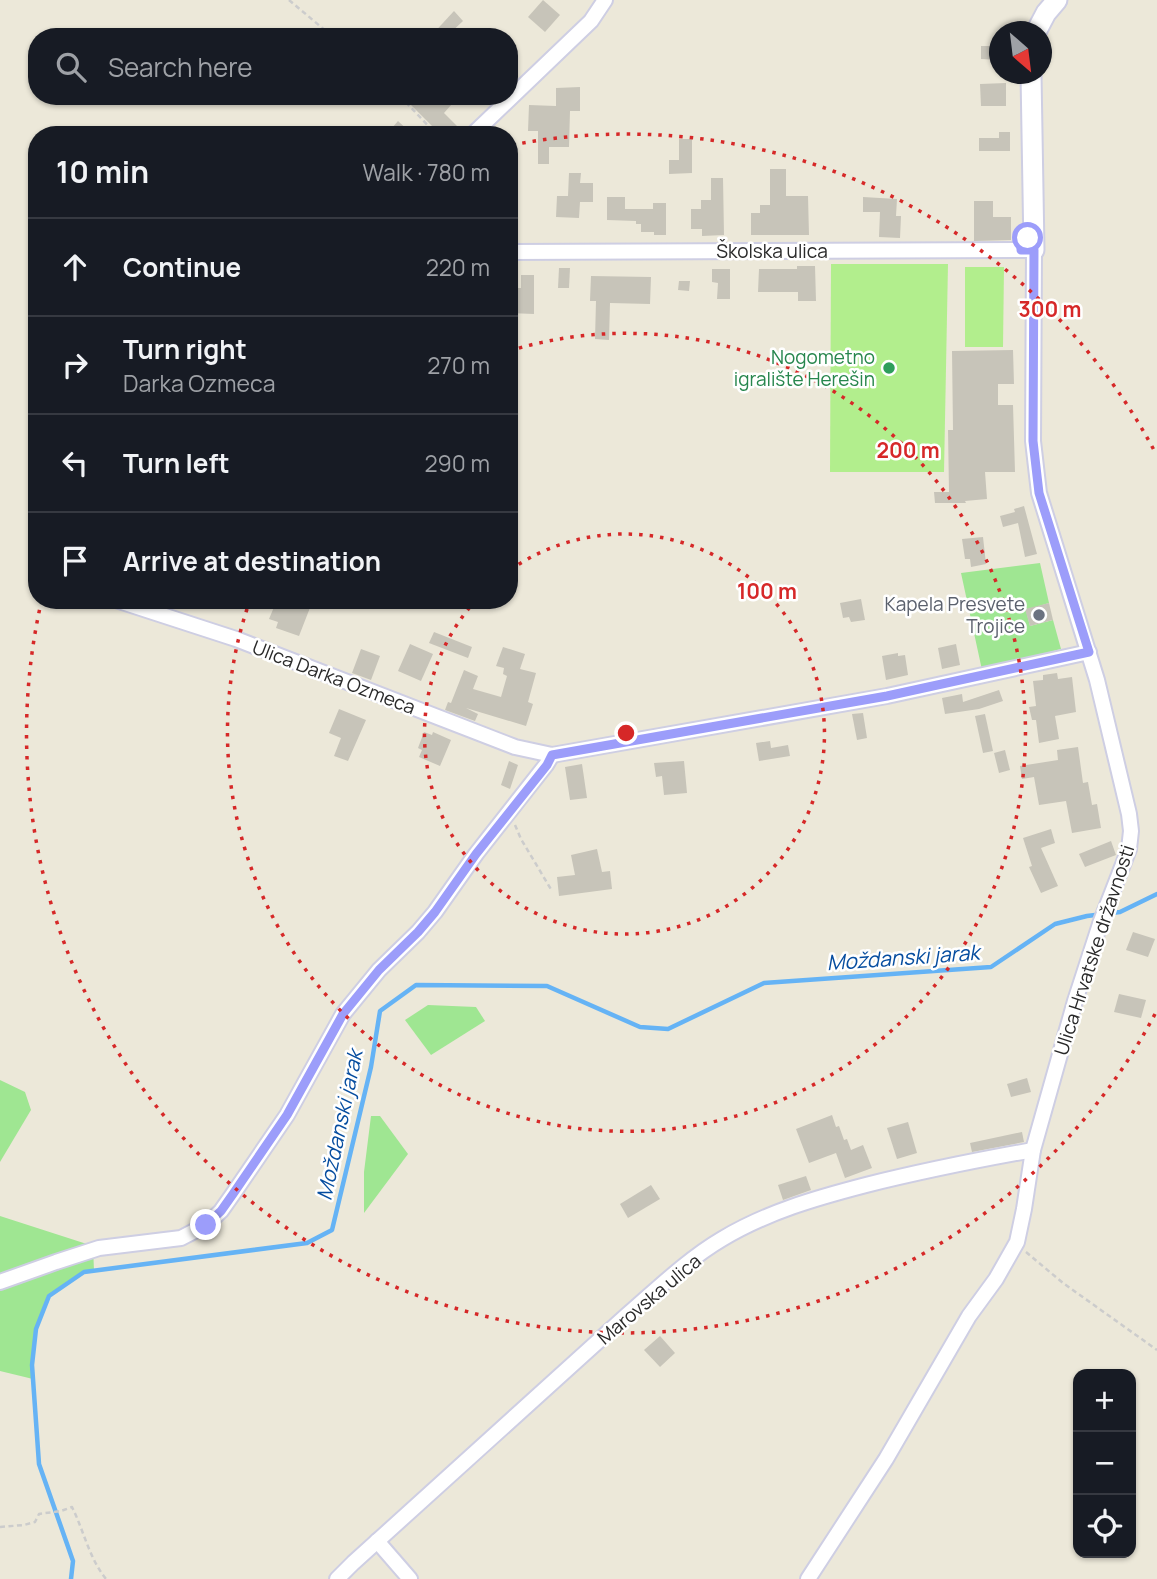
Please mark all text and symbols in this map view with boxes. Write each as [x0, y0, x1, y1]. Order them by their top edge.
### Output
north arrow [989, 21, 1052, 84]
search box [28, 28, 518, 105]
icon: search [52, 48, 90, 86]
text: Search here [108, 49, 253, 85]
text: 10 min [56, 151, 149, 192]
text: Walk · 780 m [363, 156, 490, 188]
route start [1012, 222, 1043, 253]
street label: Školska ulica [716, 238, 828, 264]
icon: ahead [56, 248, 94, 286]
text: Continue [123, 249, 241, 285]
text: 220 m [426, 251, 490, 283]
text: 300 m [1019, 295, 1081, 323]
text: Turn right [123, 331, 247, 367]
place label: Nogometno igralište Herešin [734, 344, 875, 392]
icon: right [56, 346, 94, 384]
text: 270 m [427, 349, 490, 381]
marker: Nogometno igralište Herešin [881, 360, 897, 376]
text: Darka Ozmeca [123, 367, 275, 399]
text: 200 m [876, 436, 940, 464]
icon: left [56, 444, 94, 482]
text: Turn left [123, 445, 230, 481]
text: 290 m [424, 447, 490, 479]
icon: arrive [56, 542, 94, 580]
text: Arrive at destination [123, 543, 381, 579]
text: 100 m [737, 577, 797, 605]
place label: Kapela Presvete Trojice [884, 591, 1025, 639]
marker: Kapela Presvete Trojice [1031, 607, 1047, 623]
street label: Ulica Darka Ozmeca [249, 634, 419, 720]
centre of rings [614, 721, 638, 745]
street label: Ulica Hrvatske državnosti [1048, 841, 1140, 1059]
water label: Moždanski jarak [826, 938, 983, 976]
water label: Moždanski jarak [309, 1045, 369, 1203]
route end [190, 1209, 221, 1240]
street label: Marovska ulica [592, 1248, 706, 1350]
map controls [1073, 1369, 1136, 1558]
button: + [1073, 1369, 1136, 1432]
button: − [1073, 1432, 1136, 1495]
button: locate [1073, 1495, 1136, 1558]

